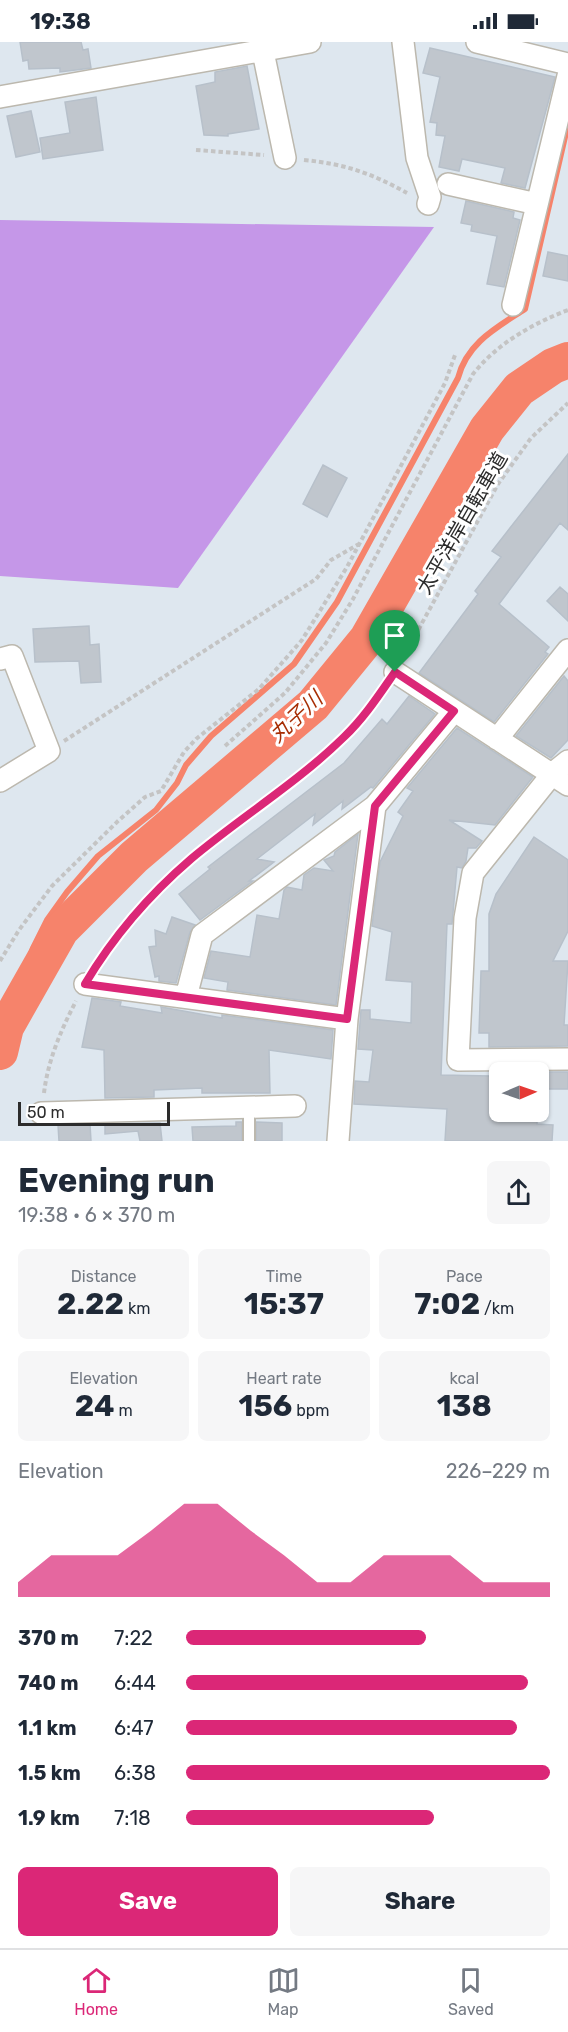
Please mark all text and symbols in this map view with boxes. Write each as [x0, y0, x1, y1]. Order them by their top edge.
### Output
text: 19:38 [30, 8, 91, 35]
street label: 太平洋岸自転車道 [412, 448, 512, 598]
pin [369, 610, 420, 672]
icon: arrive [378, 619, 411, 652]
water label: 丸子川 [264, 685, 329, 747]
north arrow [489, 1062, 549, 1122]
map controls [489, 1062, 549, 1122]
scale bar [18, 1099, 170, 1126]
text: 50 m [27, 1103, 65, 1122]
text: Evening run [18, 1161, 215, 1200]
button: share [487, 1161, 550, 1224]
text: 19:38 · 6 × 370 m [18, 1203, 175, 1227]
text: Distance [71, 1267, 136, 1286]
text: Time [266, 1267, 302, 1286]
text: Pace [446, 1267, 483, 1286]
text: 2.22 [57, 1286, 124, 1322]
text: 15:37 [244, 1286, 324, 1322]
text: 7:02 [414, 1286, 480, 1322]
text: km [124, 1299, 150, 1318]
text: /km [480, 1299, 514, 1318]
text: Elevation [69, 1369, 138, 1388]
text: Heart rate [246, 1369, 322, 1388]
text: kcal [450, 1369, 479, 1388]
text: 24 [75, 1388, 115, 1424]
text: 156 [238, 1388, 292, 1424]
text: 138 [437, 1388, 492, 1424]
text: m [115, 1401, 133, 1420]
text: bpm [292, 1401, 330, 1420]
text: Elevation [18, 1459, 104, 1483]
text: 226–229 m [446, 1459, 550, 1483]
text: 370 m [18, 1626, 79, 1650]
text: 7:22 [114, 1626, 153, 1650]
text: 740 m [18, 1671, 79, 1695]
text: 6:44 [114, 1671, 156, 1695]
text: 1.1 km [18, 1716, 77, 1740]
text: 6:47 [114, 1716, 154, 1740]
text: 1.5 km [18, 1761, 81, 1785]
text: 6:38 [114, 1761, 156, 1785]
text: 1.9 km [18, 1806, 80, 1830]
text: 7:18 [114, 1806, 151, 1830]
button: Save [18, 1867, 278, 1936]
button: Share [290, 1867, 550, 1936]
tab: Home [74, 1964, 118, 2019]
tab: Map [267, 1964, 300, 2019]
tab: Saved [448, 1964, 494, 2019]

